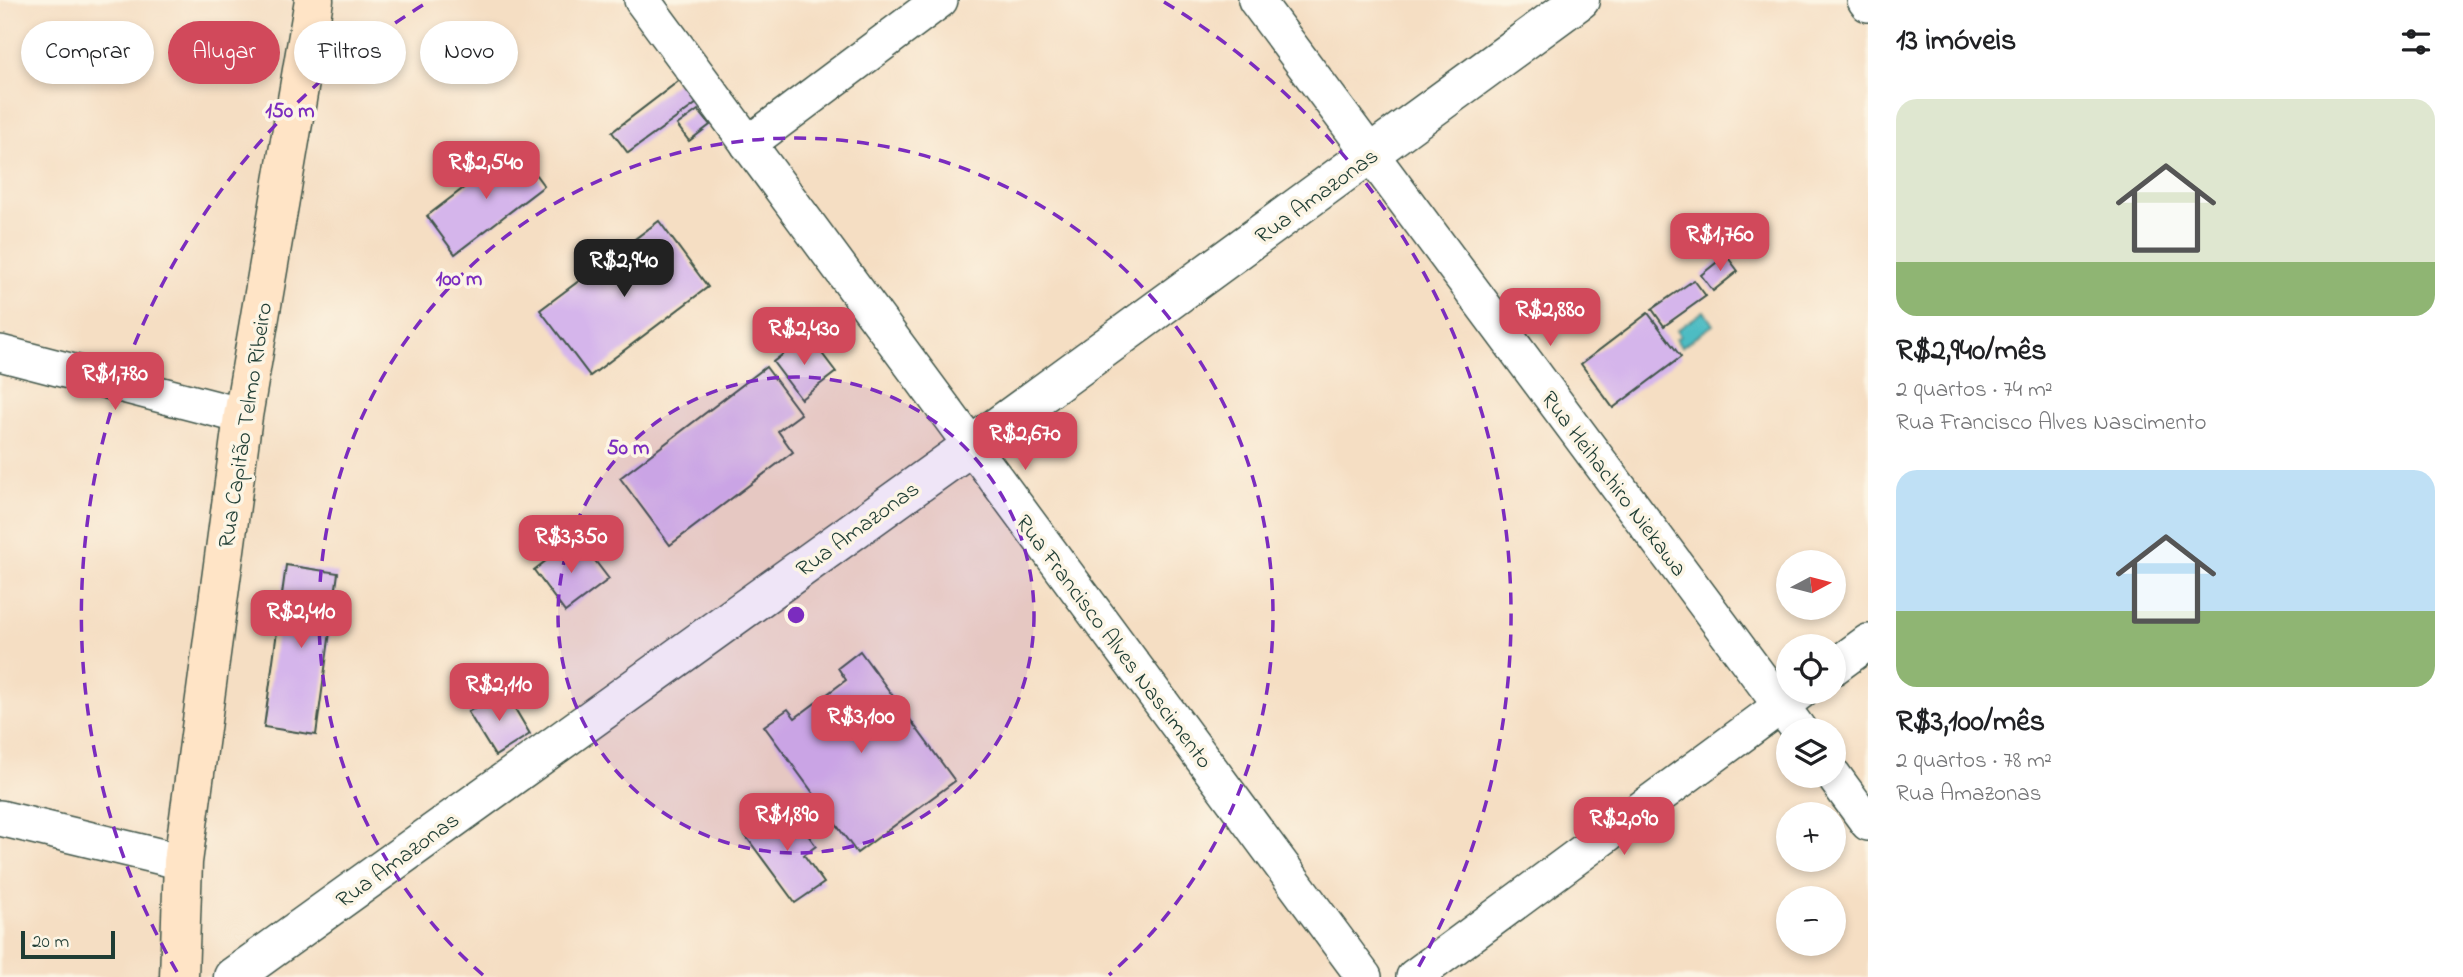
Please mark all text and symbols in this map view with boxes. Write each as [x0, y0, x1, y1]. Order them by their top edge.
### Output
text: 13 imóveis [1896, 20, 2016, 64]
chip: Comprar [21, 21, 154, 84]
chip: Alugar [168, 21, 280, 84]
chip: Filtros [294, 21, 406, 84]
chip: Novo [420, 21, 518, 84]
icon: filters [2397, 23, 2435, 61]
text: 150 m [265, 97, 315, 127]
street label: Rua Amazonas [1249, 141, 1386, 253]
pin: R$2,540 [421, 142, 551, 201]
icon: home [2103, 145, 2229, 271]
text: R$2,540 [449, 147, 523, 180]
pin: R$1,760 [1655, 214, 1785, 273]
text: R$1,760 [1686, 219, 1754, 252]
pin: R$2,940 [559, 240, 689, 299]
text: R$2,940 [590, 245, 658, 278]
text: 100 m [436, 265, 482, 295]
pin: R$2,880 [1485, 288, 1615, 348]
text: R$2,880 [1515, 294, 1585, 327]
street label: Rua Capitão Telmo Ribeiro [211, 300, 282, 551]
pin: R$2,430 [739, 308, 869, 367]
text: R$2,430 [769, 313, 839, 346]
text: R$2,940/mês [1896, 330, 2046, 374]
pin: R$1,780 [50, 352, 180, 412]
text: R$1,780 [82, 358, 148, 391]
text: 2 quartos · 74 m² [1896, 374, 2053, 407]
street label: Rua Heihachiro Niekawa [1532, 385, 1694, 584]
text: Rua Francisco Alves Nascimento [1896, 407, 2206, 440]
pin: R$2,670 [960, 412, 1090, 472]
text: R$2,670 [989, 418, 1061, 451]
text: 50 m [607, 434, 649, 464]
street label: Rua Amazonas [790, 474, 927, 586]
street label: Rua Francisco Alves Nascimento [1006, 509, 1220, 776]
pin: R$3,350 [506, 516, 636, 575]
icon: home [2103, 516, 2229, 642]
text: R$3,350 [535, 521, 607, 554]
north arrow [1776, 550, 1846, 620]
map controls [1776, 550, 1846, 956]
pin: R$2,410 [236, 590, 366, 650]
text: R$2,410 [267, 596, 335, 629]
centre of rings [784, 603, 808, 627]
button: locate [1776, 634, 1846, 704]
pin: R$2,110 [434, 664, 564, 723]
text: R$2,110 [466, 669, 532, 702]
pin: R$3,100 [796, 696, 926, 755]
text: R$3,100 [827, 701, 895, 734]
text: R$3,100/mês [1896, 701, 2045, 745]
button: layers [1776, 718, 1846, 788]
text: 2 quartos · 78 m² [1896, 745, 2052, 778]
text: Rua Amazonas [1896, 778, 2041, 811]
pin: R$1,890 [722, 794, 852, 853]
pin: R$2,090 [1559, 798, 1689, 857]
text: R$1,890 [755, 799, 819, 832]
button: + [1776, 802, 1846, 872]
text: R$2,090 [1590, 803, 1658, 836]
street label: Rua Amazonas [330, 805, 467, 917]
button: − [1776, 886, 1846, 956]
scale bar [21, 928, 116, 960]
text: 20 m [32, 929, 69, 956]

